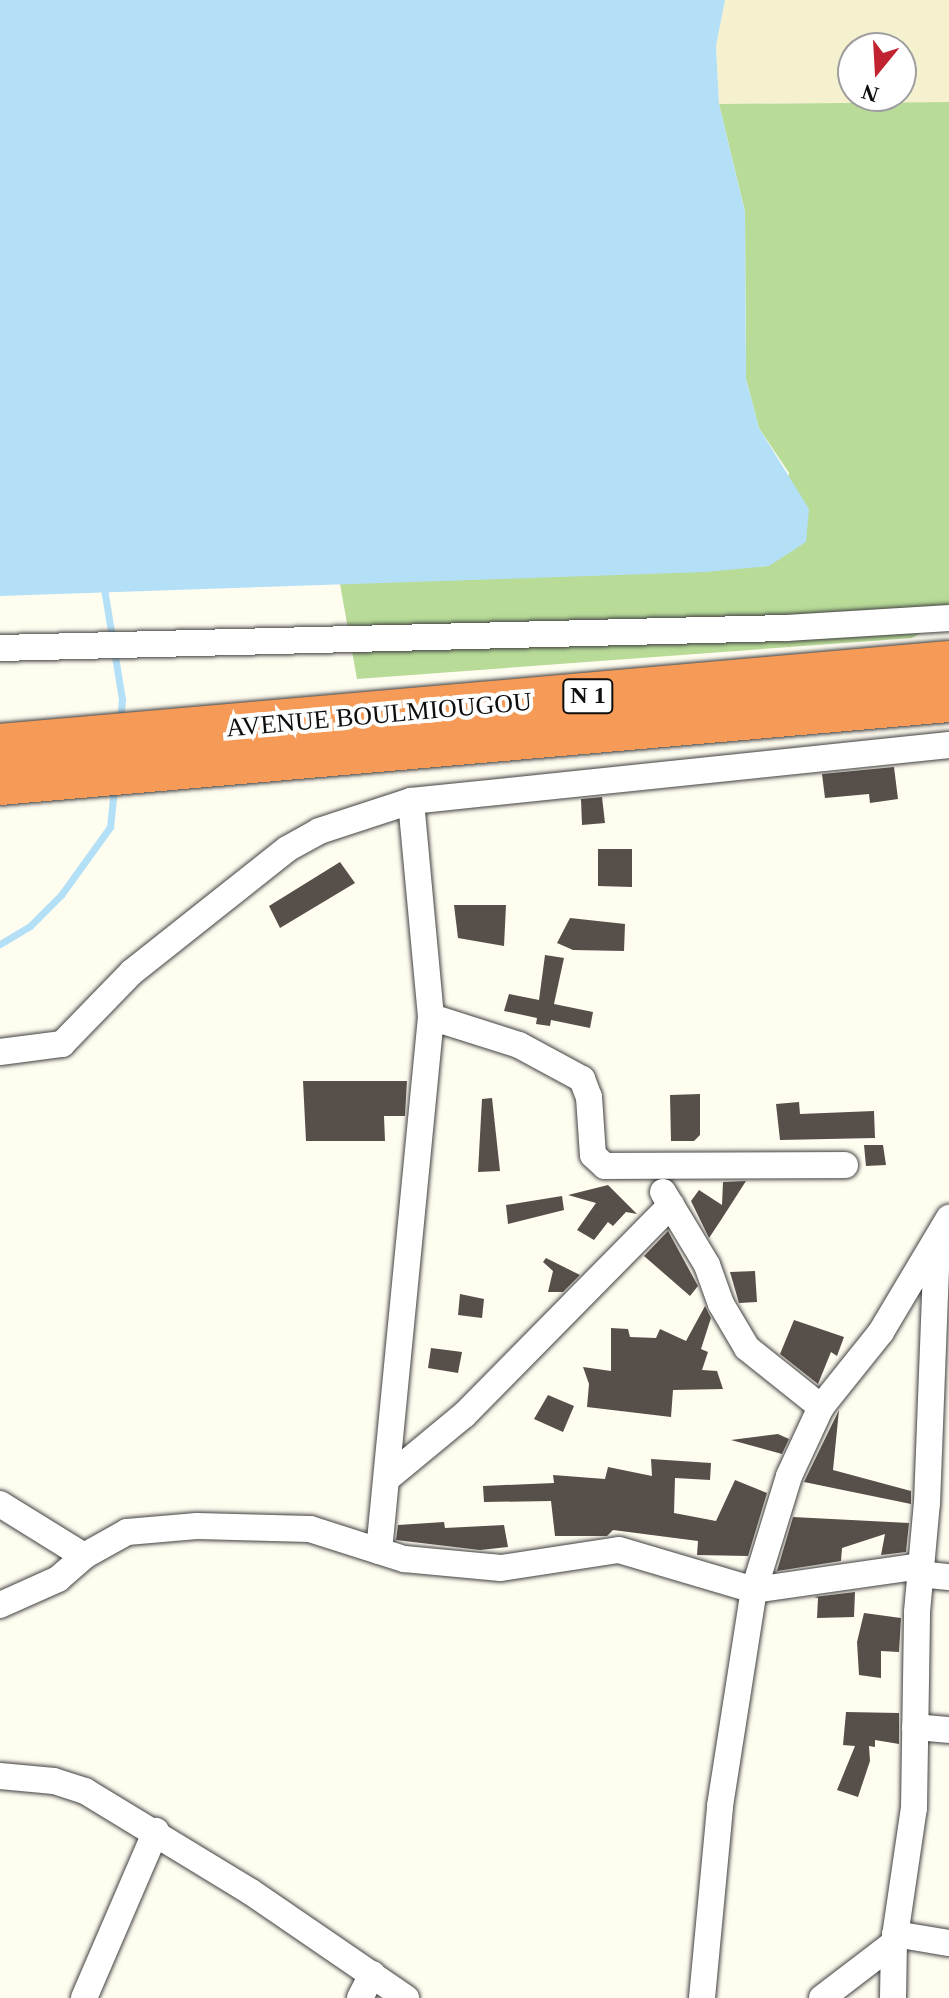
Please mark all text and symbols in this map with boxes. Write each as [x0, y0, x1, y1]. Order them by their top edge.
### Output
north arrow [837, 32, 917, 112]
text: N [859, 79, 881, 108]
road number: N 1 [562, 676, 614, 716]
street label: AVENUE BOULMIOUGOU [225, 686, 533, 744]

